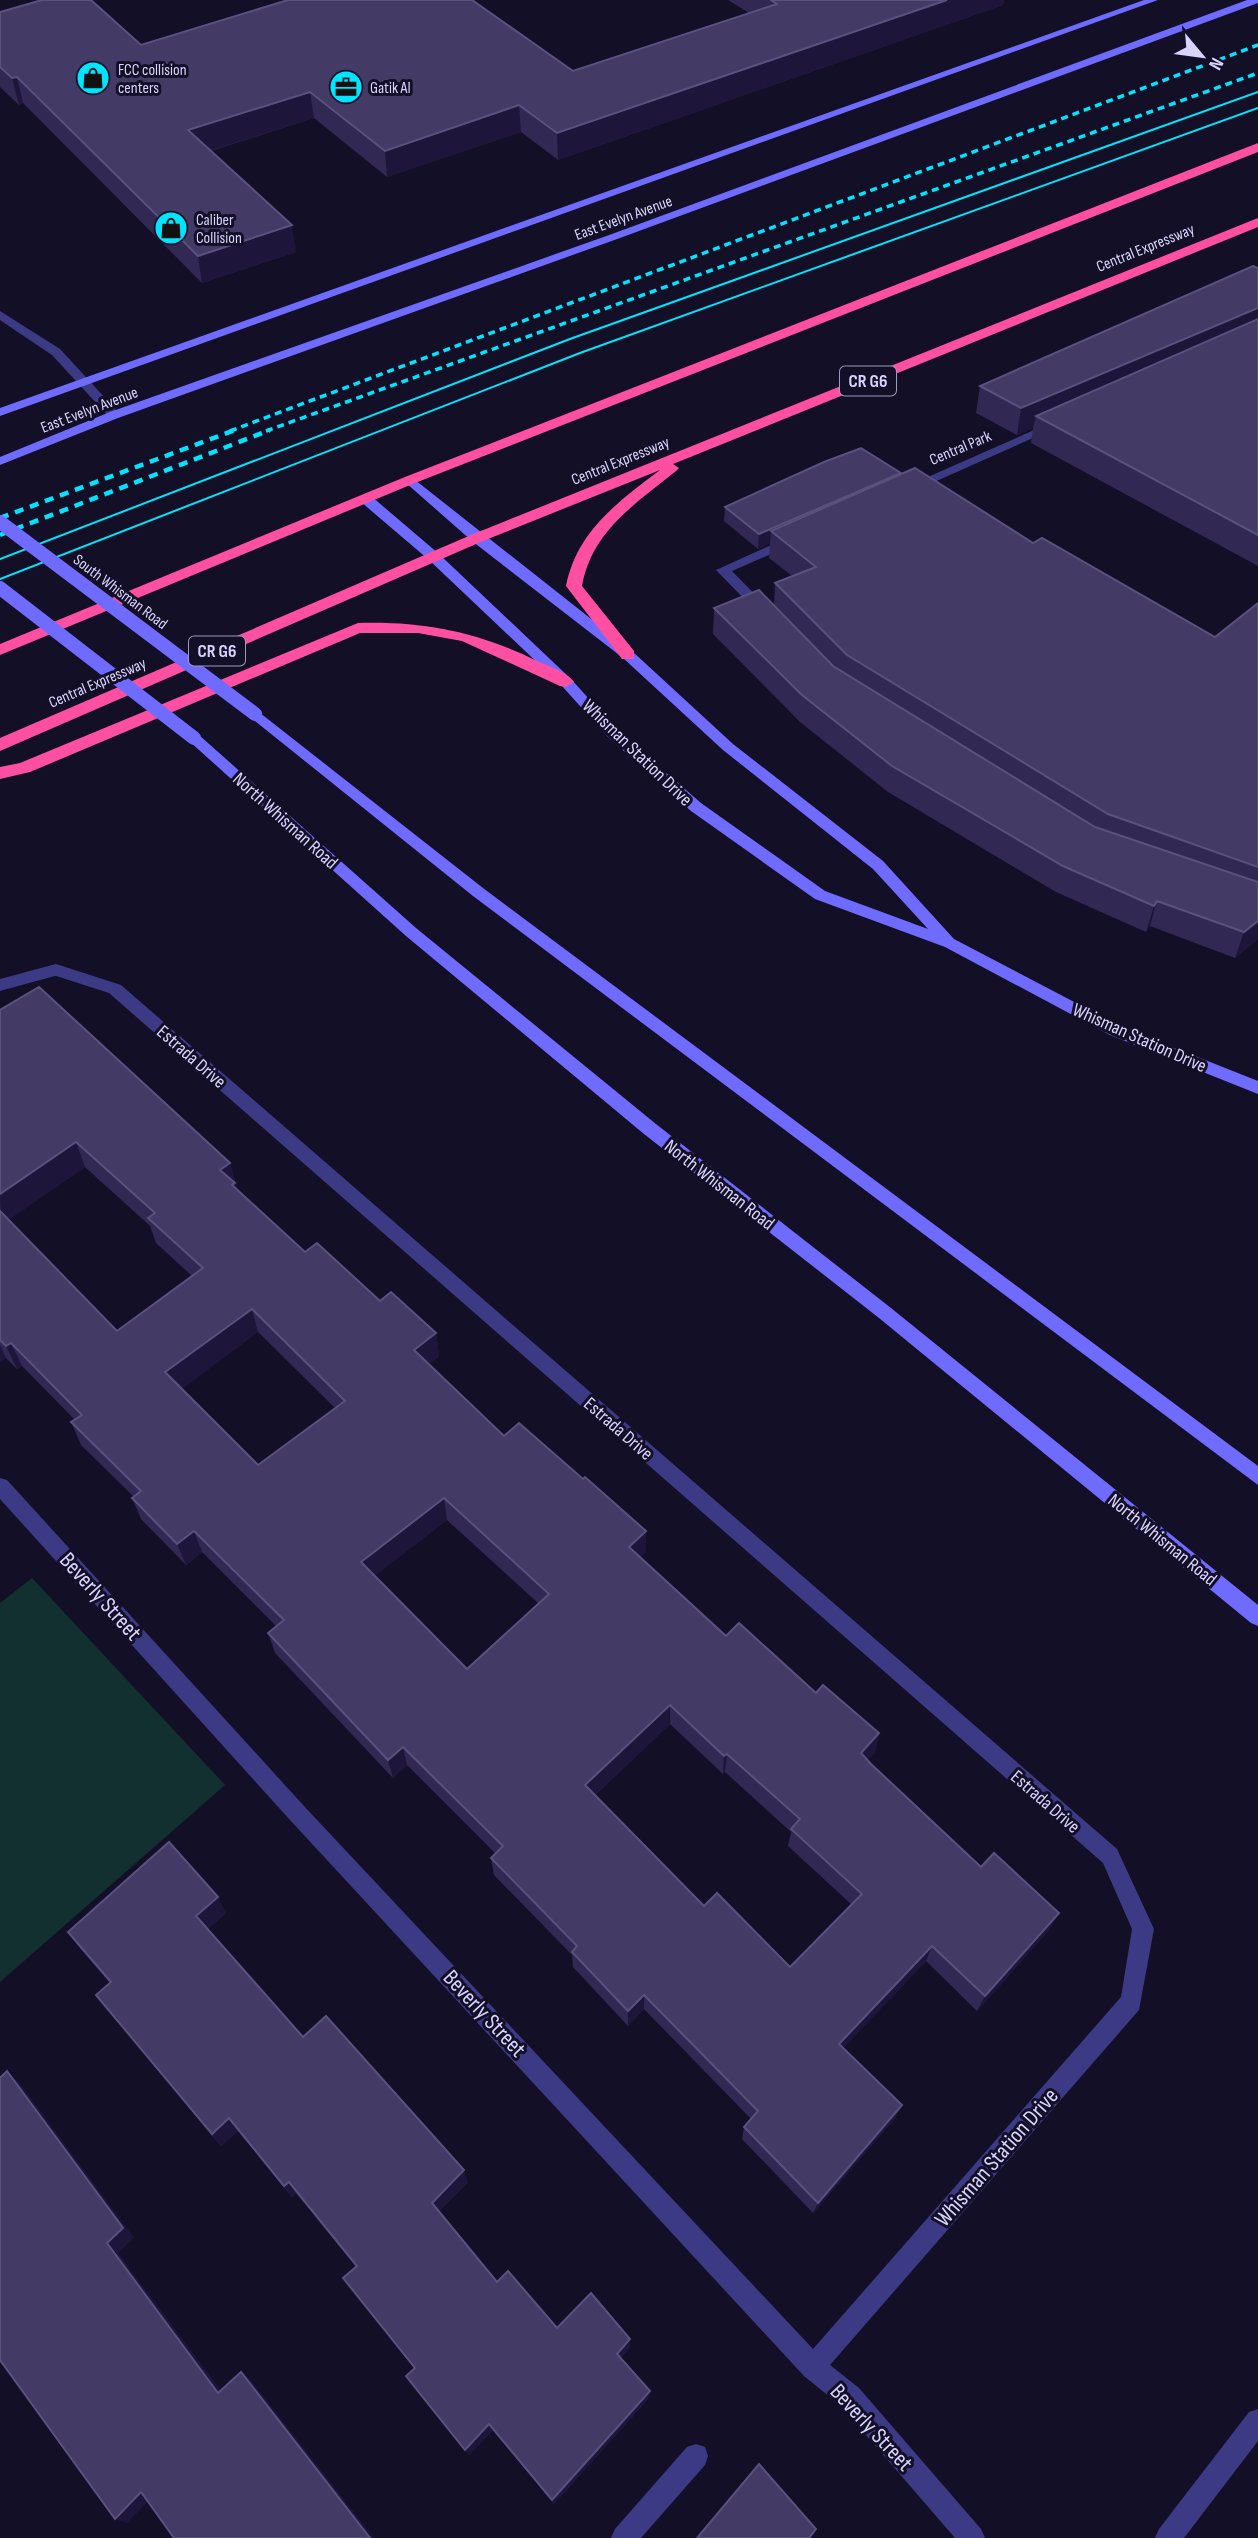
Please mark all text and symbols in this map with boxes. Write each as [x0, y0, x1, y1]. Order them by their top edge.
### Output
north arrow [1167, 21, 1237, 91]
text: N [1203, 53, 1228, 74]
shop icon: FCC collision centers [74, 59, 112, 97]
place label: FCC collision centers [118, 61, 187, 98]
office icon: Gatik AI [327, 68, 365, 106]
place label: Gatik AI [370, 79, 411, 98]
street label: East Evelyn Avenue [572, 192, 675, 245]
shop icon: Caliber Collision [152, 209, 190, 247]
place label: Caliber Collision [196, 211, 242, 248]
street label: Central Expressway [1094, 220, 1197, 277]
road number: CR G6 [840, 366, 896, 396]
street label: East Evelyn Avenue [38, 383, 141, 438]
street label: Central Park [927, 427, 994, 470]
street label: Central Expressway [569, 433, 672, 490]
street label: South Whisman Road [69, 551, 171, 634]
road number: CR G6 [189, 636, 245, 666]
street label: Central Expressway [46, 654, 149, 712]
street label: Whisman Station Drive [577, 695, 697, 811]
street label: North Whisman Road [228, 768, 342, 874]
street label: Whisman Station Drive [1069, 999, 1210, 1078]
street label: Estrada Drive [152, 1021, 230, 1093]
street label: North Whisman Road [659, 1135, 779, 1235]
street label: Estrada Drive [579, 1393, 657, 1465]
street label: North Whisman Road [1103, 1489, 1221, 1591]
street label: Beverly Street [53, 1547, 147, 1647]
street label: Estrada Drive [1006, 1766, 1084, 1838]
street label: Beverly Street [437, 1964, 532, 2063]
street label: Whisman Station Drive [929, 2083, 1065, 2233]
street label: Beverly Street [824, 2378, 919, 2477]

